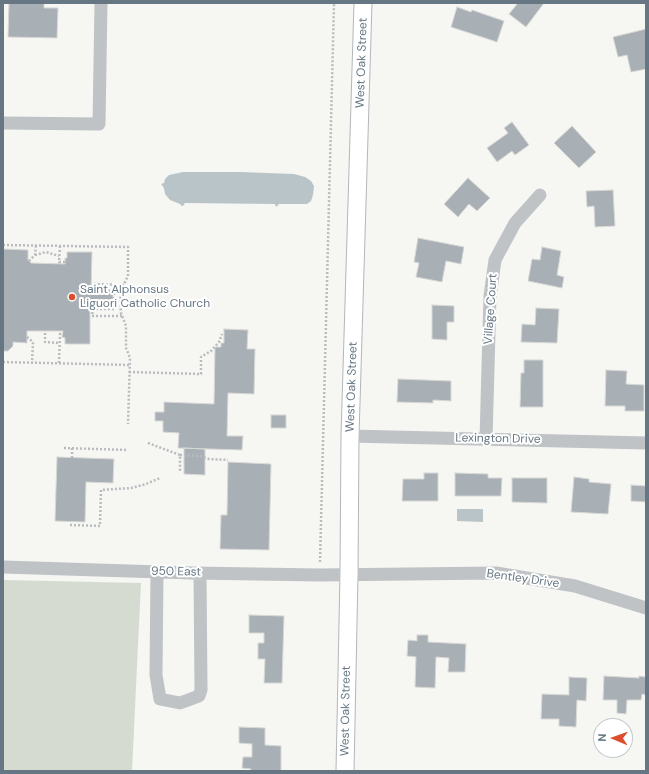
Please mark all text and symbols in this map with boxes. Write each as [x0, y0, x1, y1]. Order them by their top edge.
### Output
street label: West Oak Street [353, 18, 371, 108]
street label: Village Court [481, 273, 501, 345]
place label: Saint Alphonsus Liguori Catholic Church [80, 283, 210, 311]
marker: Saint Alphonsus Liguori Catholic Church [67, 292, 77, 302]
street label: West Oak Street [343, 342, 361, 432]
street label: Lexington Drive [455, 431, 541, 447]
street label: 950 East [151, 564, 201, 580]
street label: Bentley Drive [486, 567, 560, 591]
street label: West Oak Street [338, 666, 354, 756]
north arrow [593, 718, 633, 758]
text: N [595, 733, 609, 742]

